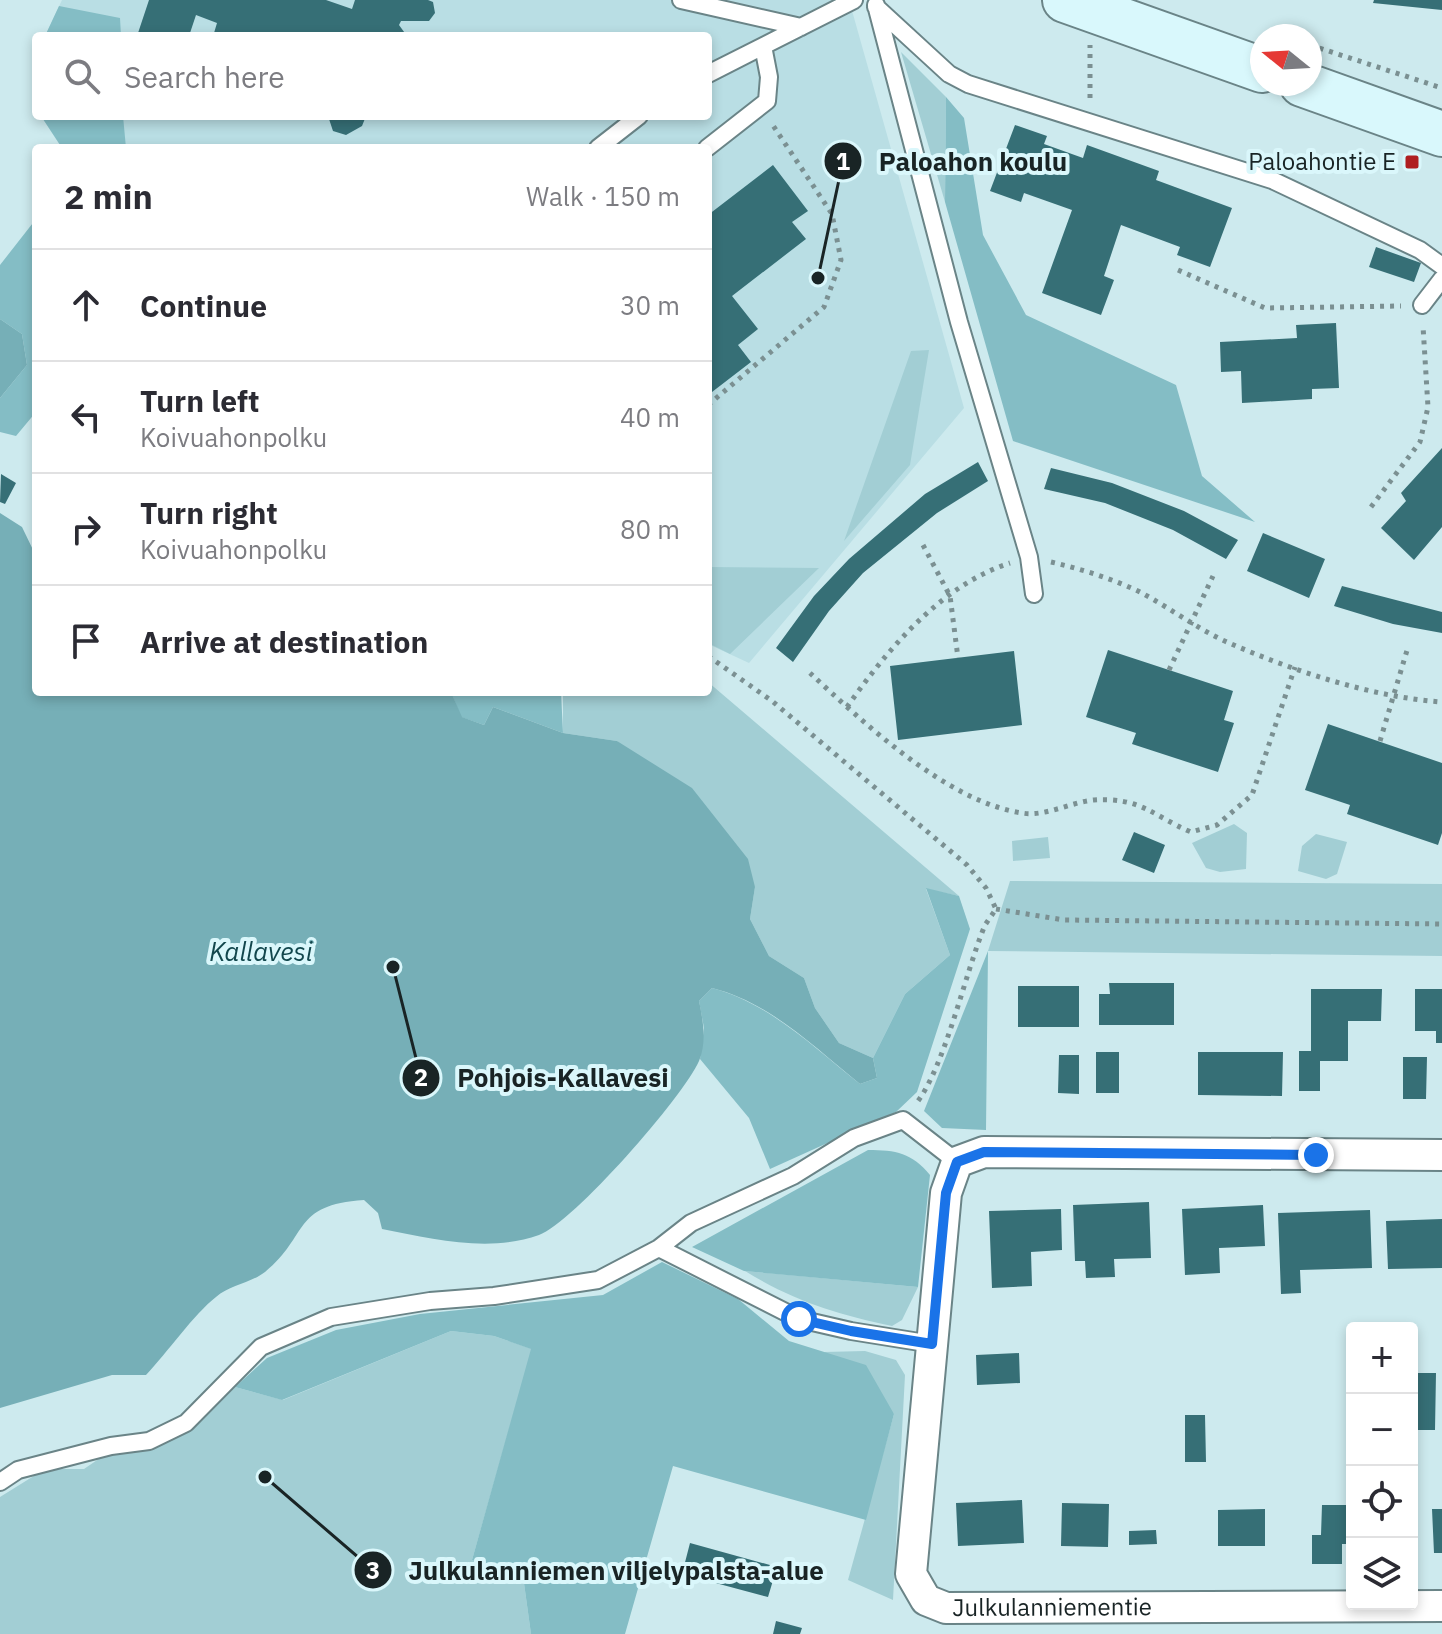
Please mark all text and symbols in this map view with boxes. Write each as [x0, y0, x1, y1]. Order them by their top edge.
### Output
north arrow [1250, 24, 1322, 96]
search box [32, 32, 712, 120]
icon: search [60, 54, 104, 98]
text: Search here [124, 57, 285, 96]
callout: Paloahon koulu [823, 136, 1083, 186]
text: Paloahon koulu [879, 144, 1067, 178]
text: 1 [836, 145, 850, 177]
place label: Paloahontie E [1248, 145, 1396, 177]
marker: Paloahontie E [1403, 153, 1421, 171]
text: 2 min [64, 174, 153, 218]
text: Walk · 150 m [526, 179, 680, 213]
icon: ahead [64, 283, 108, 327]
text: Continue [140, 286, 267, 325]
text: 30 m [620, 288, 680, 322]
text: Turn left [140, 381, 259, 420]
icon: left [64, 395, 108, 439]
text: 40 m [620, 400, 680, 434]
text: Koivuahonpolku [140, 420, 327, 454]
text: Turn right [140, 493, 278, 532]
icon: right [64, 507, 108, 551]
text: 80 m [620, 512, 680, 546]
text: Koivuahonpolku [140, 532, 327, 566]
icon: arrive [64, 619, 108, 663]
text: Arrive at destination [140, 622, 428, 661]
water label: Kallavesi [209, 934, 313, 968]
callout: Pohjois-Kallavesi [401, 1053, 685, 1103]
text: Pohjois-Kallavesi [457, 1060, 669, 1094]
text: 2 [414, 1061, 428, 1093]
route end [1298, 1137, 1334, 1173]
route start [781, 1301, 817, 1337]
map controls [1346, 1322, 1418, 1610]
button: + [1346, 1322, 1418, 1394]
button: − [1346, 1394, 1418, 1466]
button: locate [1346, 1466, 1418, 1538]
button: layers [1346, 1538, 1418, 1610]
callout: Julkulanniemen viljelypalsta-alue [353, 1545, 840, 1595]
text: Julkulanniemen viljelypalsta-alue [408, 1553, 824, 1587]
text: 3 [366, 1554, 380, 1586]
street label: Julkulanniementie [952, 1590, 1152, 1623]

